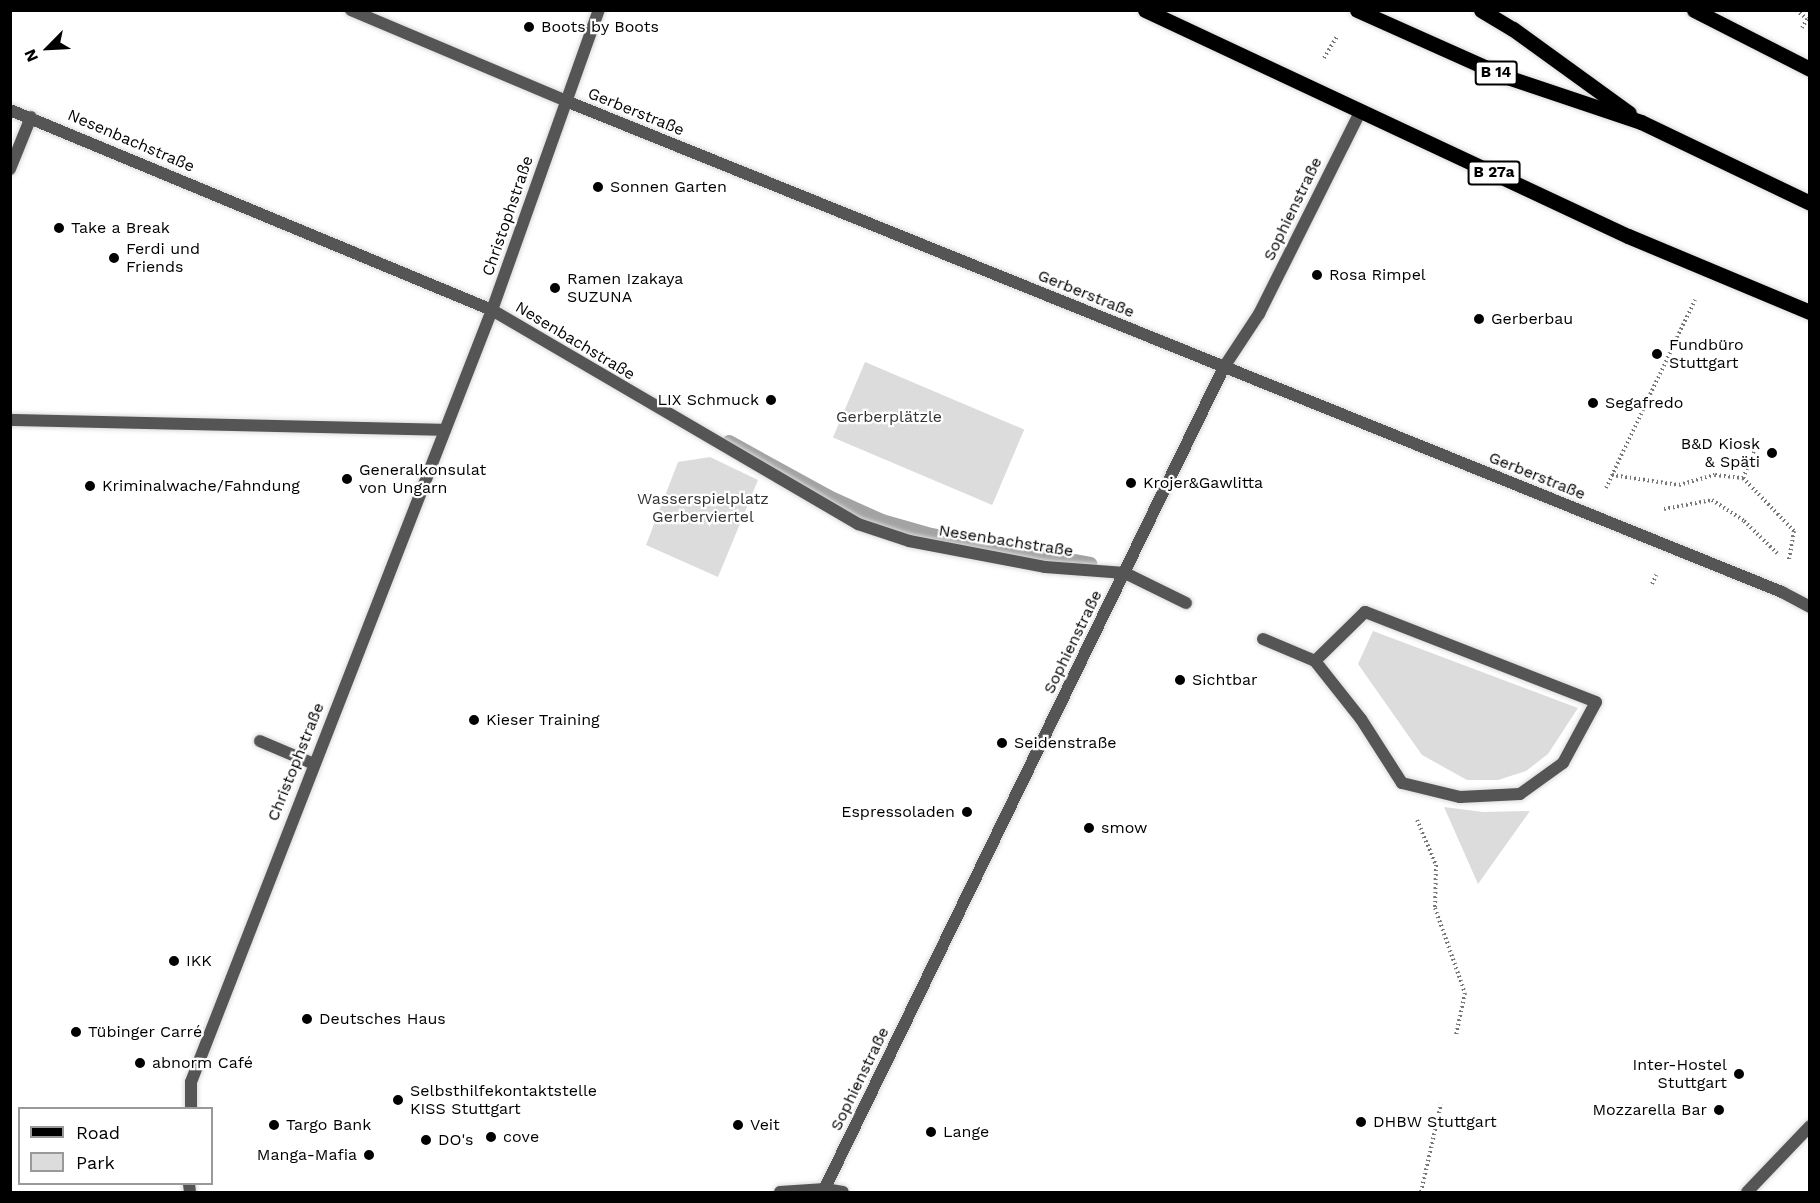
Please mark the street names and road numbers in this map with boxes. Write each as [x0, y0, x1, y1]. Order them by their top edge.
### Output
road number: B 14 [1474, 61, 1518, 85]
street label: Gerberstraße [585, 84, 687, 140]
street label: Nesenbachstraße [65, 106, 197, 176]
street label: Christophstraße [478, 153, 538, 279]
street label: Sophienstraße [1260, 154, 1326, 264]
road number: B 27a [1467, 161, 1521, 185]
street label: Gerberstraße [1035, 266, 1137, 322]
street label: Nesenbachstraße [512, 298, 638, 384]
street label: Gerberstraße [1486, 448, 1588, 504]
street label: Nesenbachstraße [937, 521, 1075, 561]
street label: Sophienstraße [1040, 587, 1106, 697]
street label: Christophstraße [264, 700, 328, 824]
street label: Sophienstraße [827, 1024, 893, 1134]

